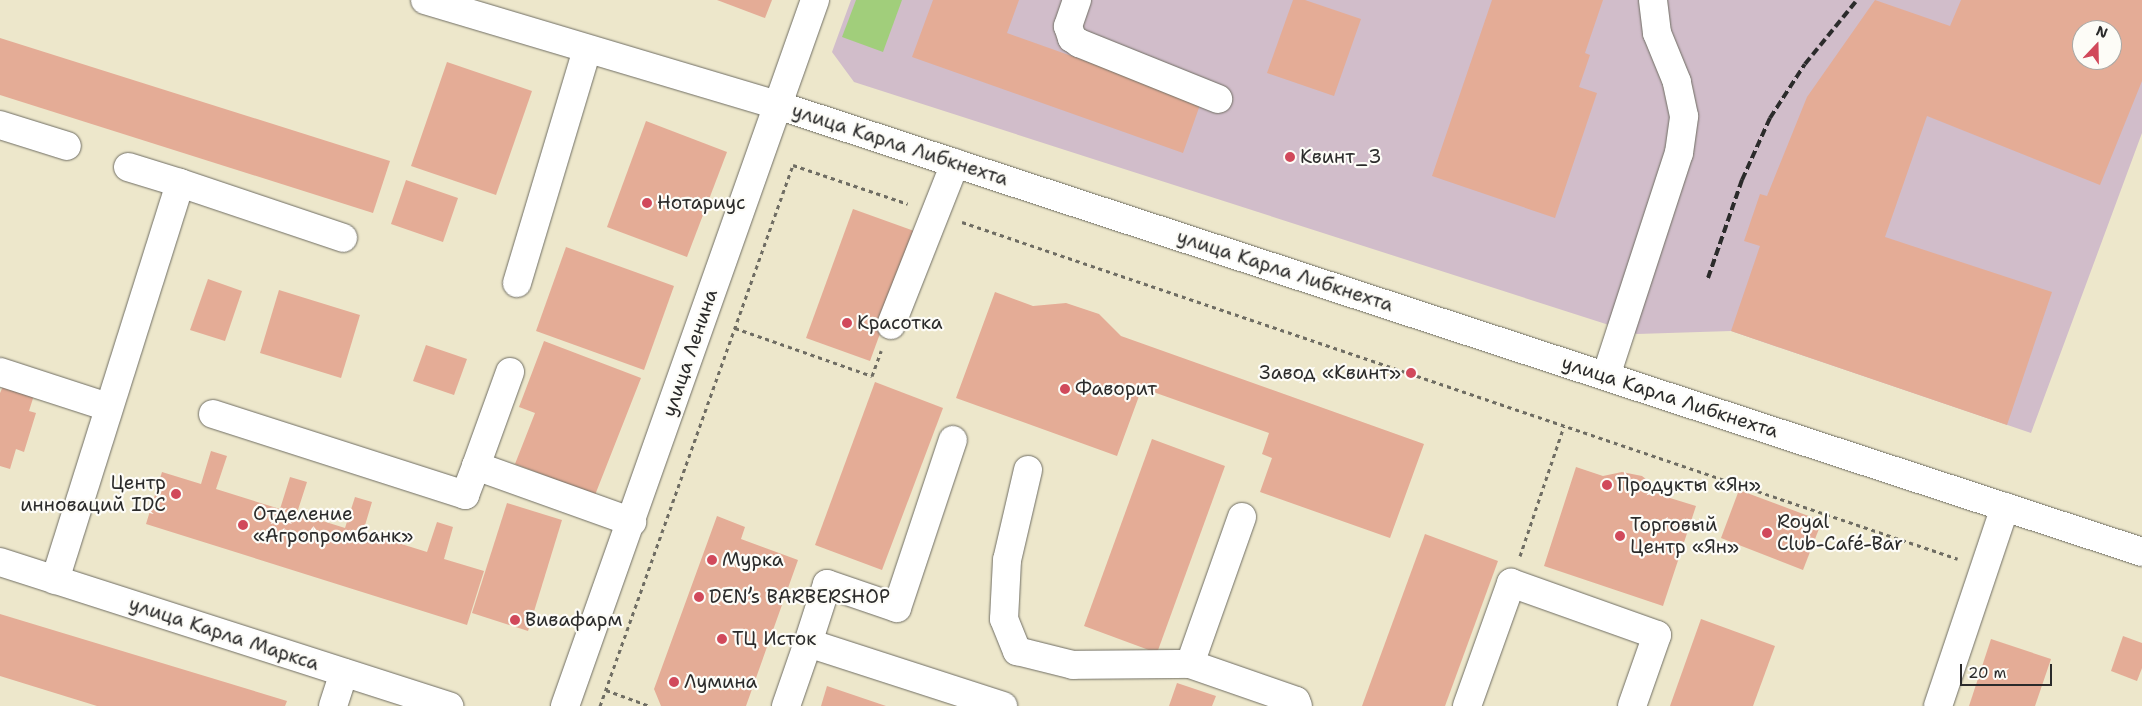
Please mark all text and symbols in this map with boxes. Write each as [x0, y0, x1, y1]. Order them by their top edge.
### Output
north arrow [2072, 20, 2122, 70]
text: N [2094, 22, 2110, 42]
street label: улица Карла Либкнехта [789, 99, 1011, 191]
place label: Квинт_3 [1300, 146, 1382, 168]
marker: Квинт_3 [1284, 151, 1296, 163]
place label: Нотариус [657, 192, 746, 214]
marker: Нотариус [641, 197, 653, 209]
street label: улица Карла Либкнехта [1174, 225, 1396, 317]
street label: улица Ленина [658, 286, 722, 420]
place label: Красотка [857, 312, 943, 334]
marker: Красотка [841, 317, 853, 329]
street label: улица Карла Либкнехта [1559, 351, 1781, 443]
place label: Завод «Квинт» [1259, 362, 1401, 384]
marker: Завод «Квинт» [1405, 367, 1417, 379]
place label: Фаворит [1075, 378, 1157, 400]
marker: Фаворит [1059, 383, 1071, 395]
place label: Центр инноваций IDC [20, 472, 166, 516]
place label: Продукты «Ян» [1617, 474, 1761, 496]
marker: Продукты «Ян» [1601, 479, 1613, 491]
marker: Центр инноваций IDC [170, 488, 182, 500]
place label: Отделение «Агропромбанк» [253, 503, 413, 547]
place label: Royal Club-Café-Bar [1777, 511, 1903, 555]
place label: Торговый Центр «Ян» [1630, 514, 1739, 558]
marker: Отделение «Агропромбанк» [237, 519, 249, 531]
marker: Royal Club-Café-Bar [1761, 527, 1773, 539]
marker: Торговый Центр «Ян» [1614, 530, 1626, 542]
place label: Мурка [722, 549, 784, 571]
marker: Мурка [706, 554, 718, 566]
place label: DEN’s BARBERSHOP [709, 586, 890, 608]
marker: DEN’s BARBERSHOP [693, 591, 705, 603]
street label: улица Карла Маркса [126, 592, 322, 676]
place label: Вивафарм [525, 609, 622, 631]
marker: Вивафарм [509, 614, 521, 626]
place label: ТЦ Исток [732, 628, 816, 650]
marker: ТЦ Исток [716, 633, 728, 645]
scale bar [1962, 654, 2054, 686]
text: 20 m [1968, 663, 2007, 683]
place label: Лумина [684, 671, 757, 693]
marker: Лумина [668, 676, 680, 688]

